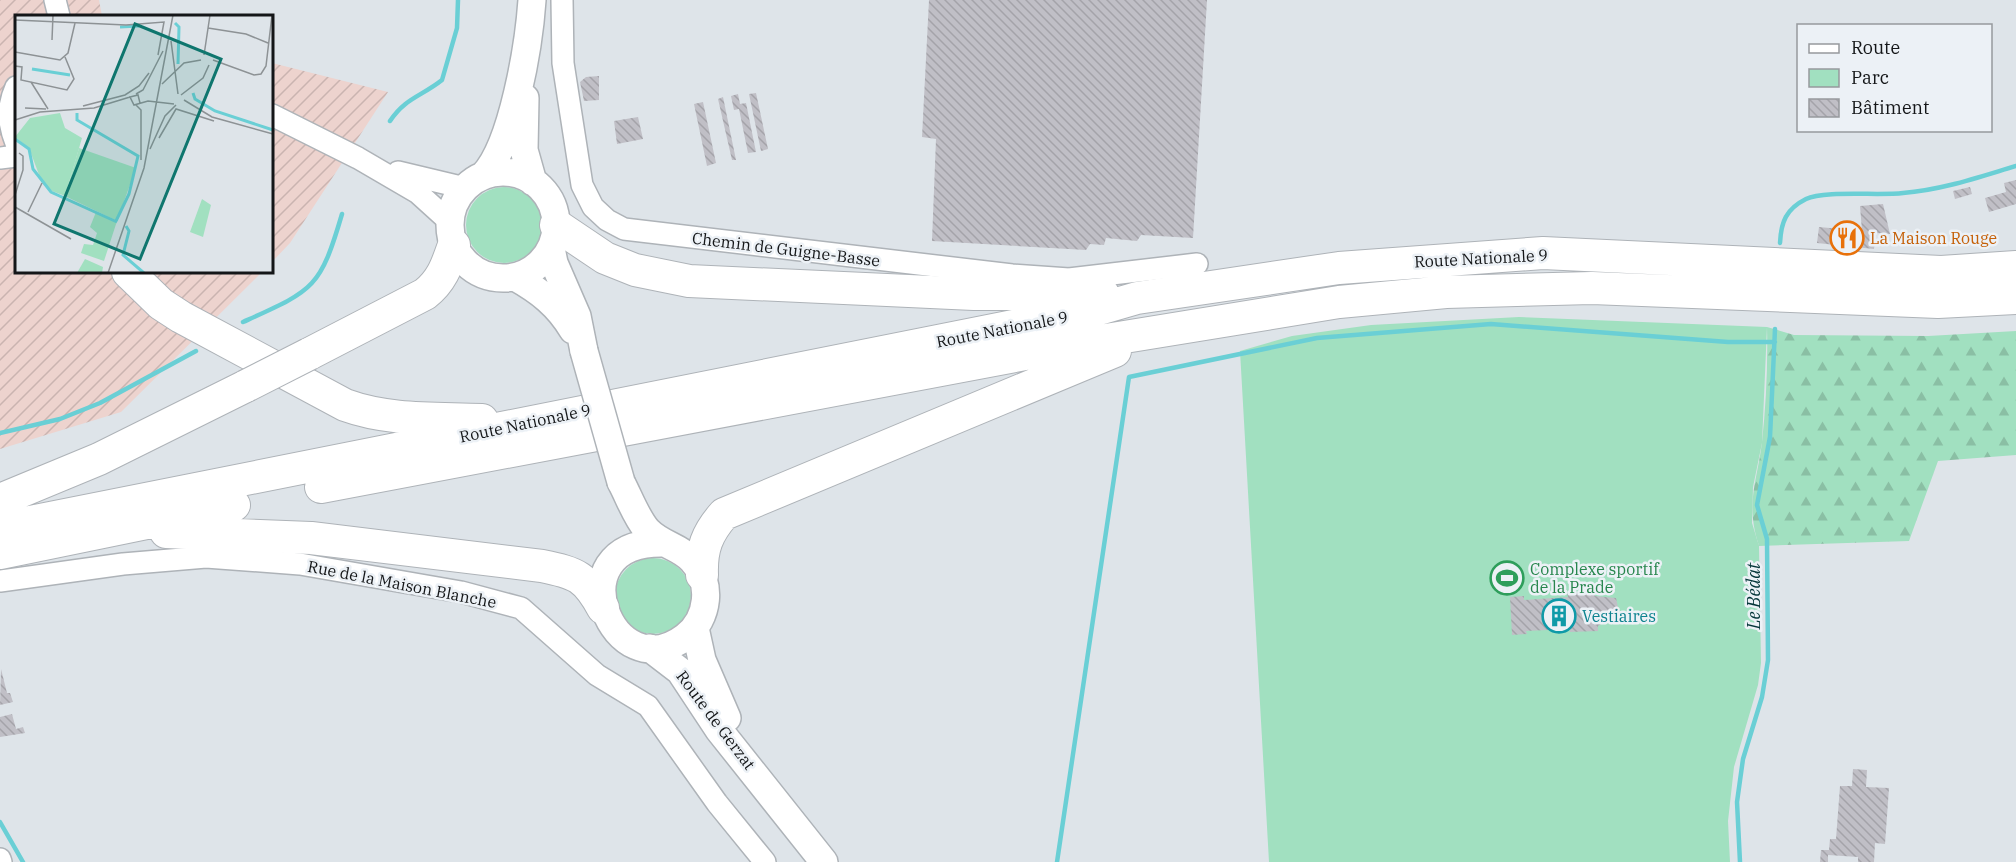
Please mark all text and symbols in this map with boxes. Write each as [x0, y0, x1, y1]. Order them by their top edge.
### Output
inset map [15, 15, 273, 273]
legend [1797, 24, 1992, 132]
text: Route [1851, 36, 1900, 59]
text: Parc [1851, 66, 1889, 89]
text: Bâtiment [1851, 96, 1929, 119]
restaurant icon: La Maison Rouge [1829, 220, 1865, 256]
street label: Chemin de Guigne-Basse [691, 228, 881, 270]
place label: La Maison Rouge [1870, 228, 1997, 248]
street label: Route Nationale 9 [1414, 245, 1548, 271]
street label: Route Nationale 9 [934, 306, 1070, 352]
street label: Route Nationale 9 [458, 399, 592, 447]
street label: Rue de la Maison Blanche [306, 556, 498, 612]
place label: Complexe sportif de la Prade [1530, 559, 1660, 597]
sports icon: Complexe sportif de la Prade [1489, 560, 1525, 596]
water label: Le Bédat [1742, 562, 1765, 630]
building icon: Vestiaires [1541, 598, 1577, 634]
place label: Vestiaires [1582, 606, 1656, 626]
street label: Route de Gerzat [672, 666, 760, 774]

